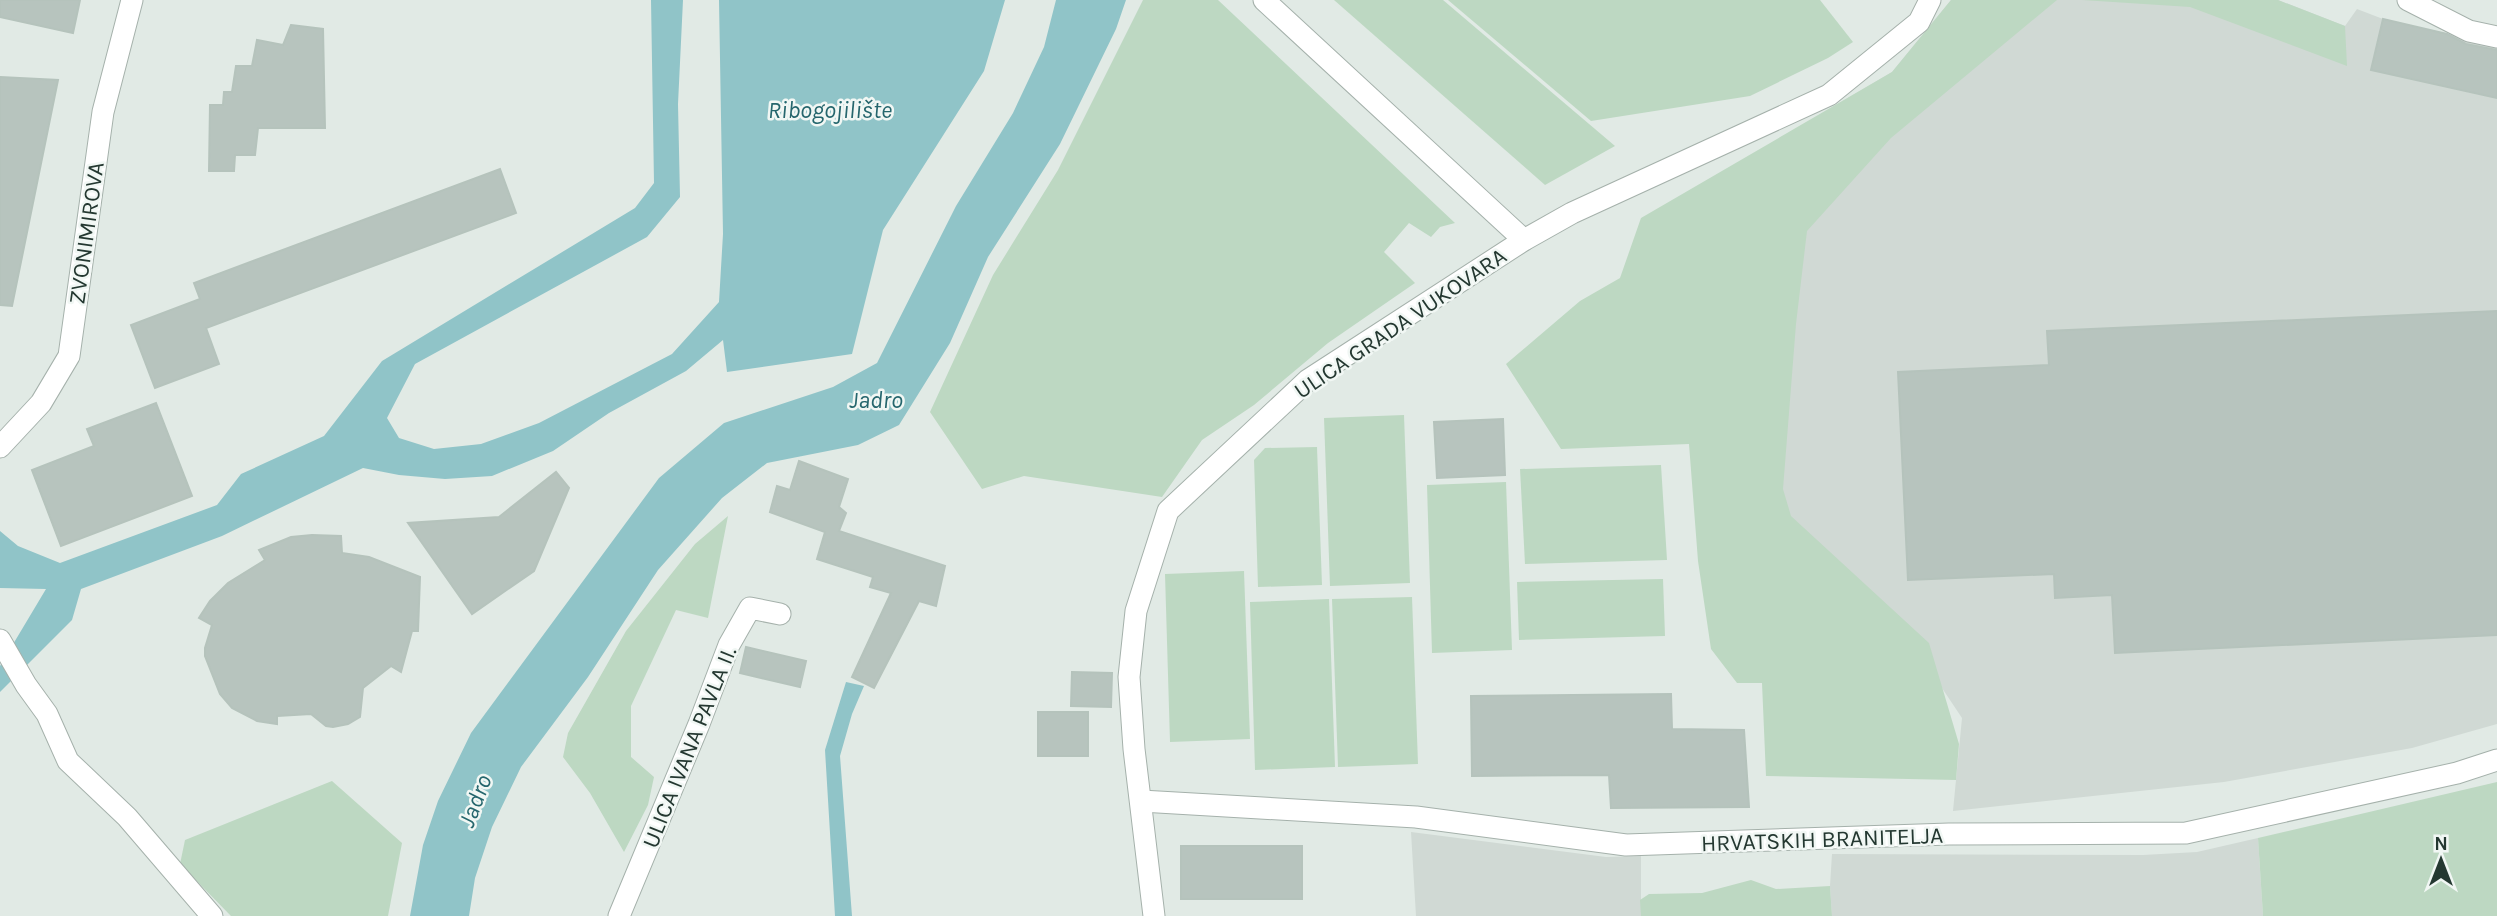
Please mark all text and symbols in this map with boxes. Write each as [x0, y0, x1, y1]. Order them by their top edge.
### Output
water label: Ribogojilište [768, 96, 892, 124]
street label: ZVONIMIROVA [63, 160, 110, 306]
street label: ULICA GRADA VUKOVARA [1289, 242, 1512, 405]
water label: Jadro [849, 386, 903, 414]
street label: ULICA IVANA PAVLA II. [637, 642, 742, 852]
water label: Jadro [452, 771, 498, 831]
street label: HRVATSKIH BRANITELJA [1700, 822, 1944, 857]
north arrow [2406, 825, 2476, 895]
text: N [2434, 833, 2448, 855]

